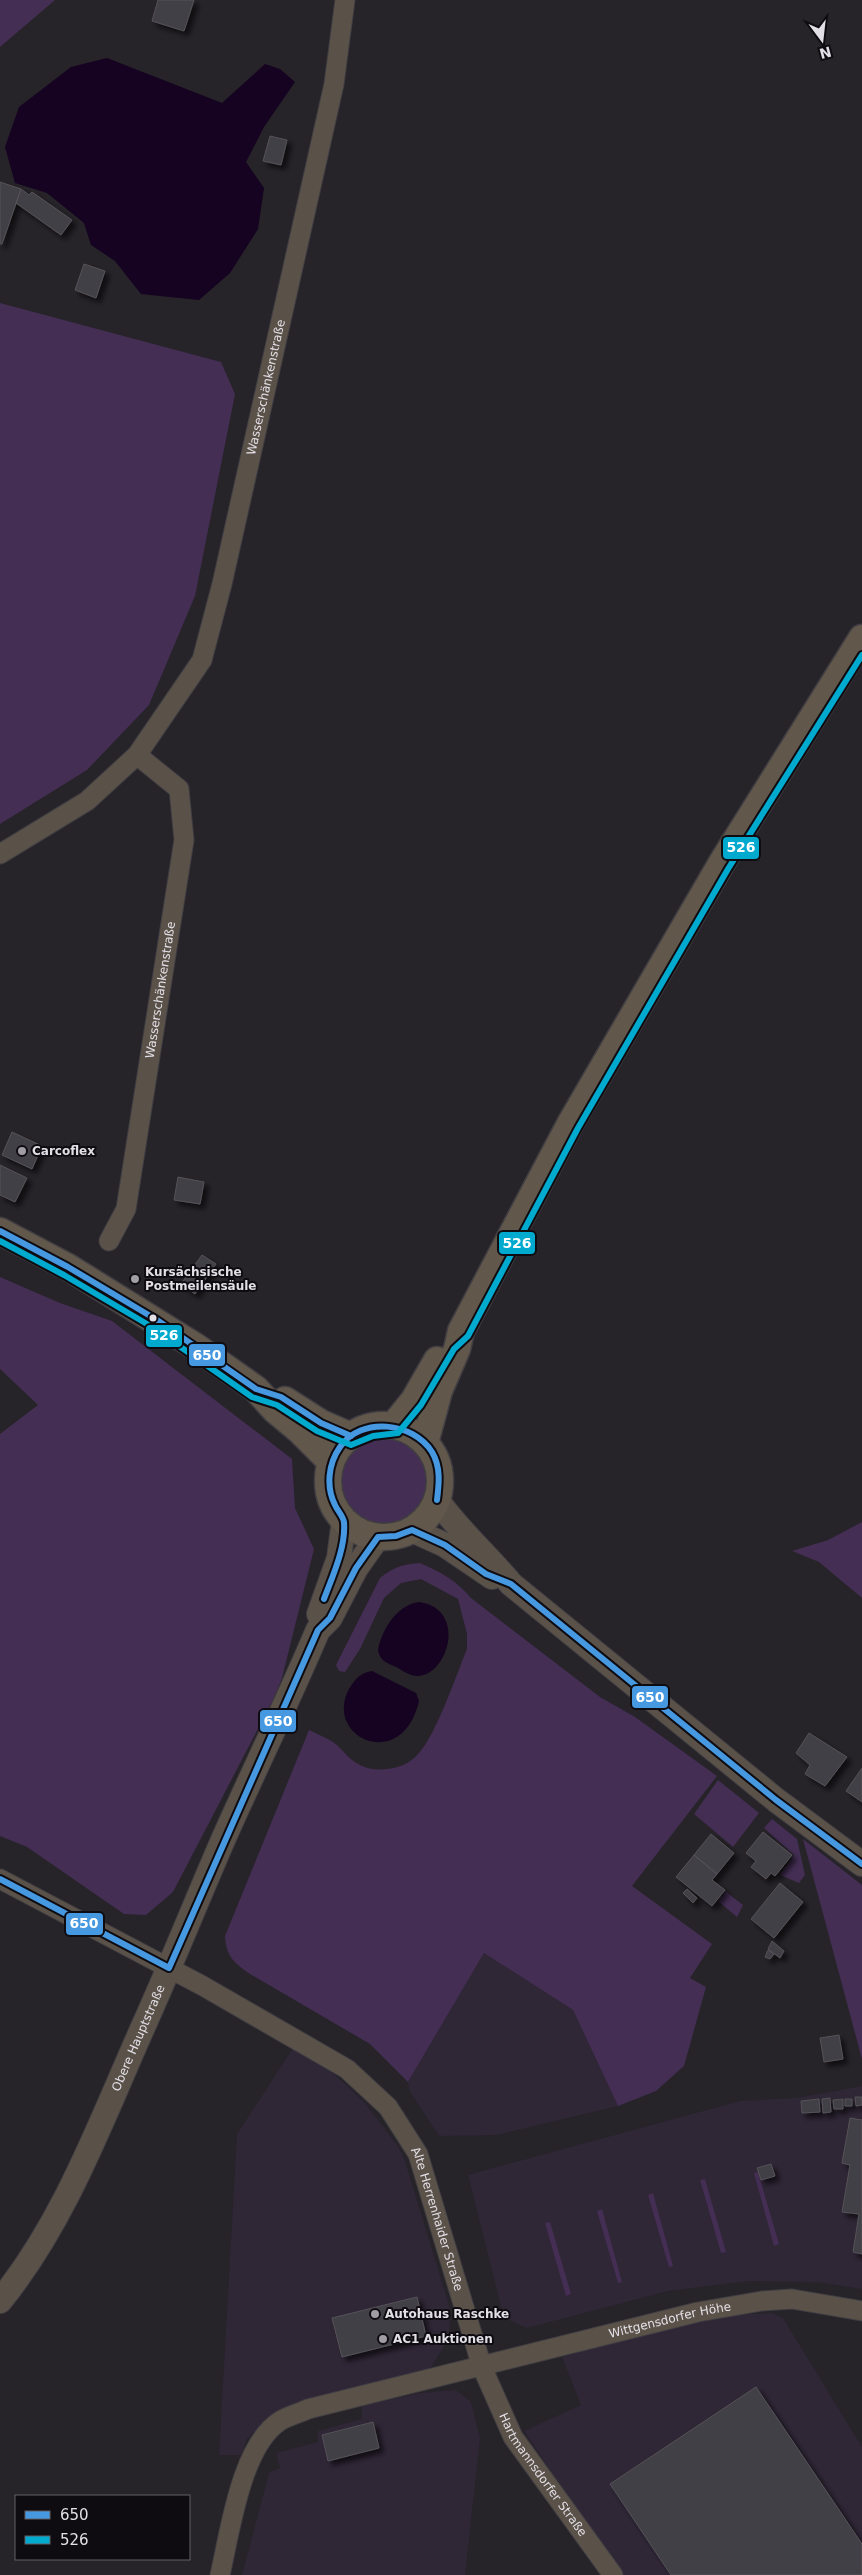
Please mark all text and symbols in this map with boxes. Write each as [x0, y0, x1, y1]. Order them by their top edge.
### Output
north arrow [797, 15, 847, 65]
text: N [818, 43, 833, 62]
street label: Wasserschänkenstraße [244, 318, 288, 457]
line badge: 526 [722, 836, 760, 860]
text: 526 [726, 839, 756, 855]
street label: Wasserschänkenstraße [143, 920, 178, 1059]
place label: Carcoflex [32, 1144, 95, 1158]
marker: Carcoflex [16, 1145, 28, 1157]
line badge: 526 [498, 1231, 536, 1255]
text: 526 [502, 1235, 532, 1251]
place label: Kursächsische Postmeilensäule [145, 1265, 257, 1293]
marker: Kursächsische Postmeilensäule [129, 1273, 141, 1285]
unlabelled marker [148, 1313, 158, 1323]
line badge: 526 [145, 1324, 183, 1348]
text: 526 [149, 1327, 179, 1343]
line badge: 650 [188, 1343, 226, 1367]
text: 650 [192, 1347, 222, 1363]
line badge: 650 [631, 1685, 669, 1709]
text: 650 [635, 1689, 665, 1705]
line badge: 650 [259, 1709, 297, 1733]
text: 650 [263, 1713, 293, 1729]
line badge: 650 [65, 1912, 104, 1936]
text: 650 [69, 1915, 99, 1931]
street label: Obere Hauptstraße [109, 1983, 168, 2094]
street label: Alte Herrenhaider Straße [408, 2144, 466, 2293]
street label: Wittgensdorfer Höhe [607, 2299, 732, 2341]
place label: Autohaus Raschke [385, 2307, 509, 2321]
marker: Autohaus Raschke [369, 2308, 381, 2320]
place label: AC1 Auktionen [393, 2332, 493, 2346]
marker: AC1 Auktionen [377, 2333, 389, 2345]
street label: Hartmannsdorfer Straße [496, 2411, 590, 2539]
legend [15, 2495, 190, 2560]
text: 650 [60, 2506, 89, 2524]
text: 526 [60, 2531, 89, 2549]

